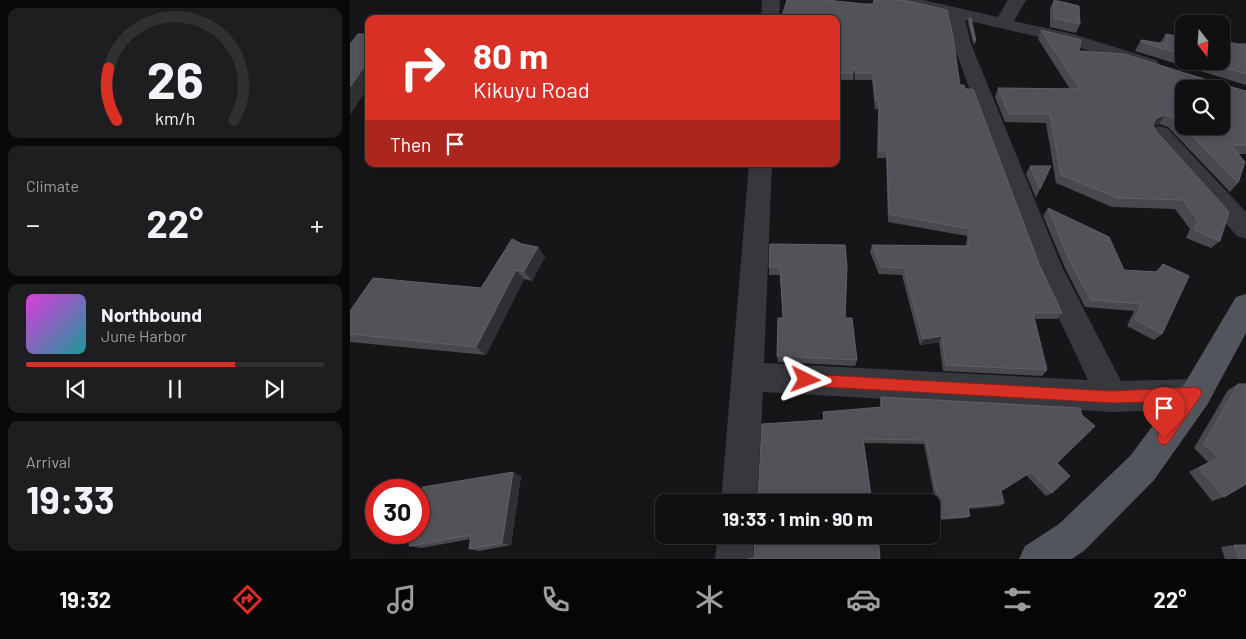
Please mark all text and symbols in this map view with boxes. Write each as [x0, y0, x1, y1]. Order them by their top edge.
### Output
north arrow [1175, 15, 1230, 70]
map controls [1175, 15, 1230, 135]
text: 80 m [473, 34, 548, 76]
icon: right [390, 35, 455, 100]
text: 26 [146, 47, 204, 109]
text: Kikuyu Road [473, 76, 590, 102]
button: search [1175, 80, 1230, 135]
text: km/h [155, 107, 195, 129]
icon: arrive [441, 130, 469, 158]
text: Then [390, 133, 431, 156]
text: Climate [26, 176, 79, 195]
text: 22° [147, 200, 203, 246]
text: − [26, 207, 40, 241]
text: + [310, 207, 324, 241]
text: Northbound [101, 303, 202, 326]
text: June Harbor [101, 326, 187, 345]
position arrow [779, 353, 831, 405]
icon: previous [62, 375, 90, 403]
icon: pause [161, 375, 189, 403]
icon: next [260, 375, 288, 403]
pin [1143, 387, 1185, 438]
icon: arrive [1150, 394, 1178, 422]
text: Arrival [26, 452, 71, 471]
text: 19:33 [26, 476, 115, 522]
speed limit sign: 30 [365, 479, 430, 544]
text: 19:33 · 1 min · 90 m [722, 507, 873, 530]
icon: directions [230, 582, 265, 617]
icon: music [384, 582, 419, 617]
icon: phone [538, 582, 573, 617]
icon: climate [692, 582, 727, 617]
icon: car [846, 582, 881, 617]
icon: filters [1000, 582, 1035, 617]
text: 19:32 [59, 586, 111, 612]
text: 22° [1154, 586, 1187, 612]

